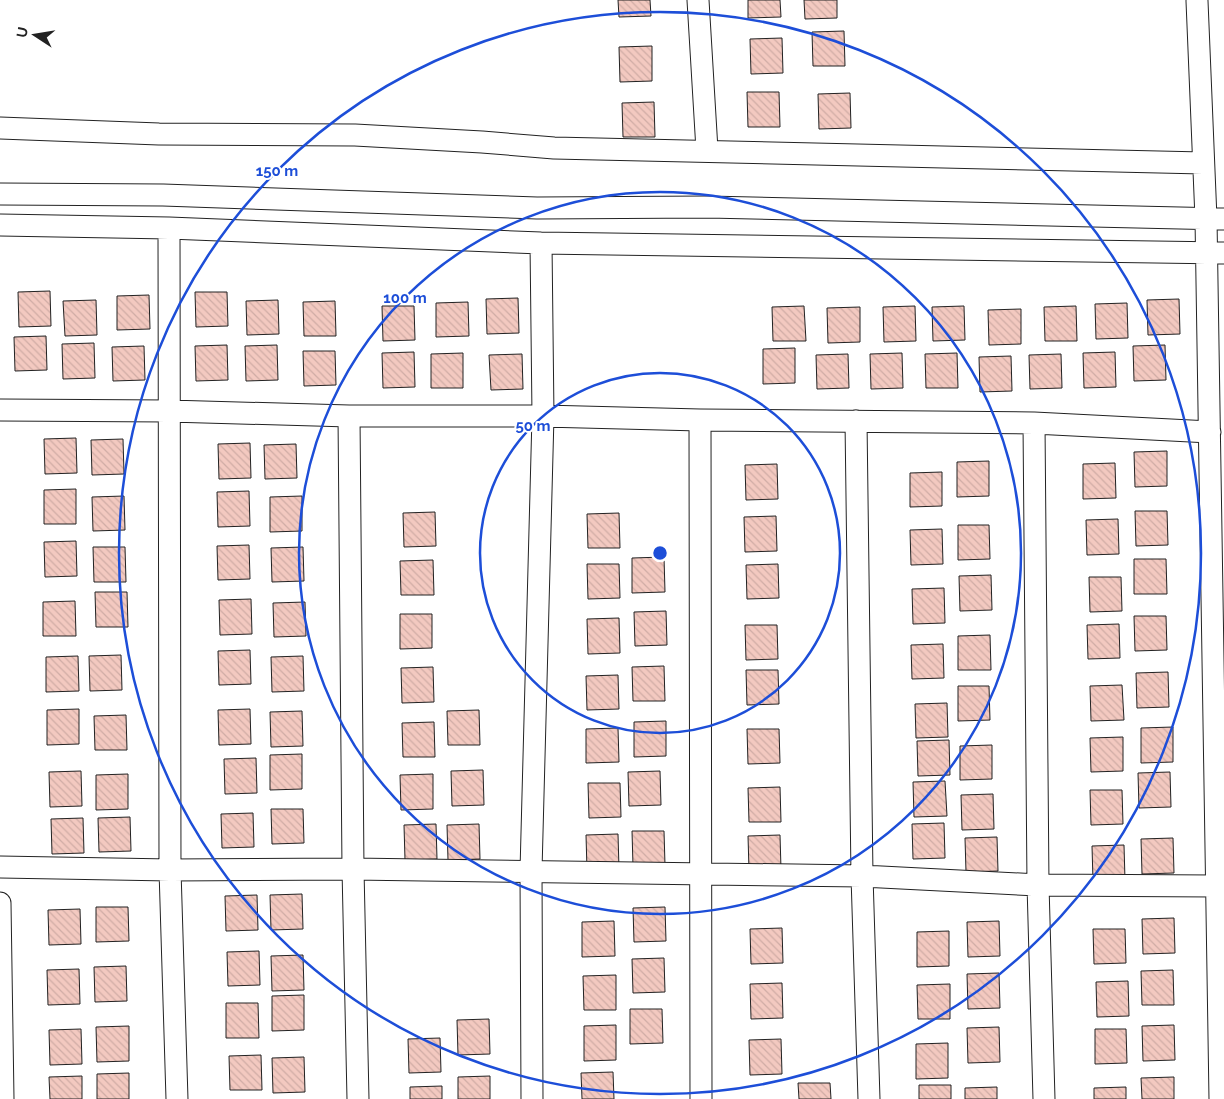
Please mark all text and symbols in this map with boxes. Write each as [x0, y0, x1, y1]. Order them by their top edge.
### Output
north arrow [10, 10, 60, 60]
text: U [13, 25, 31, 39]
text: 150 m [256, 162, 298, 180]
text: 100 m [383, 289, 427, 307]
text: 50 m [515, 417, 551, 435]
centre of rings [651, 544, 669, 562]

